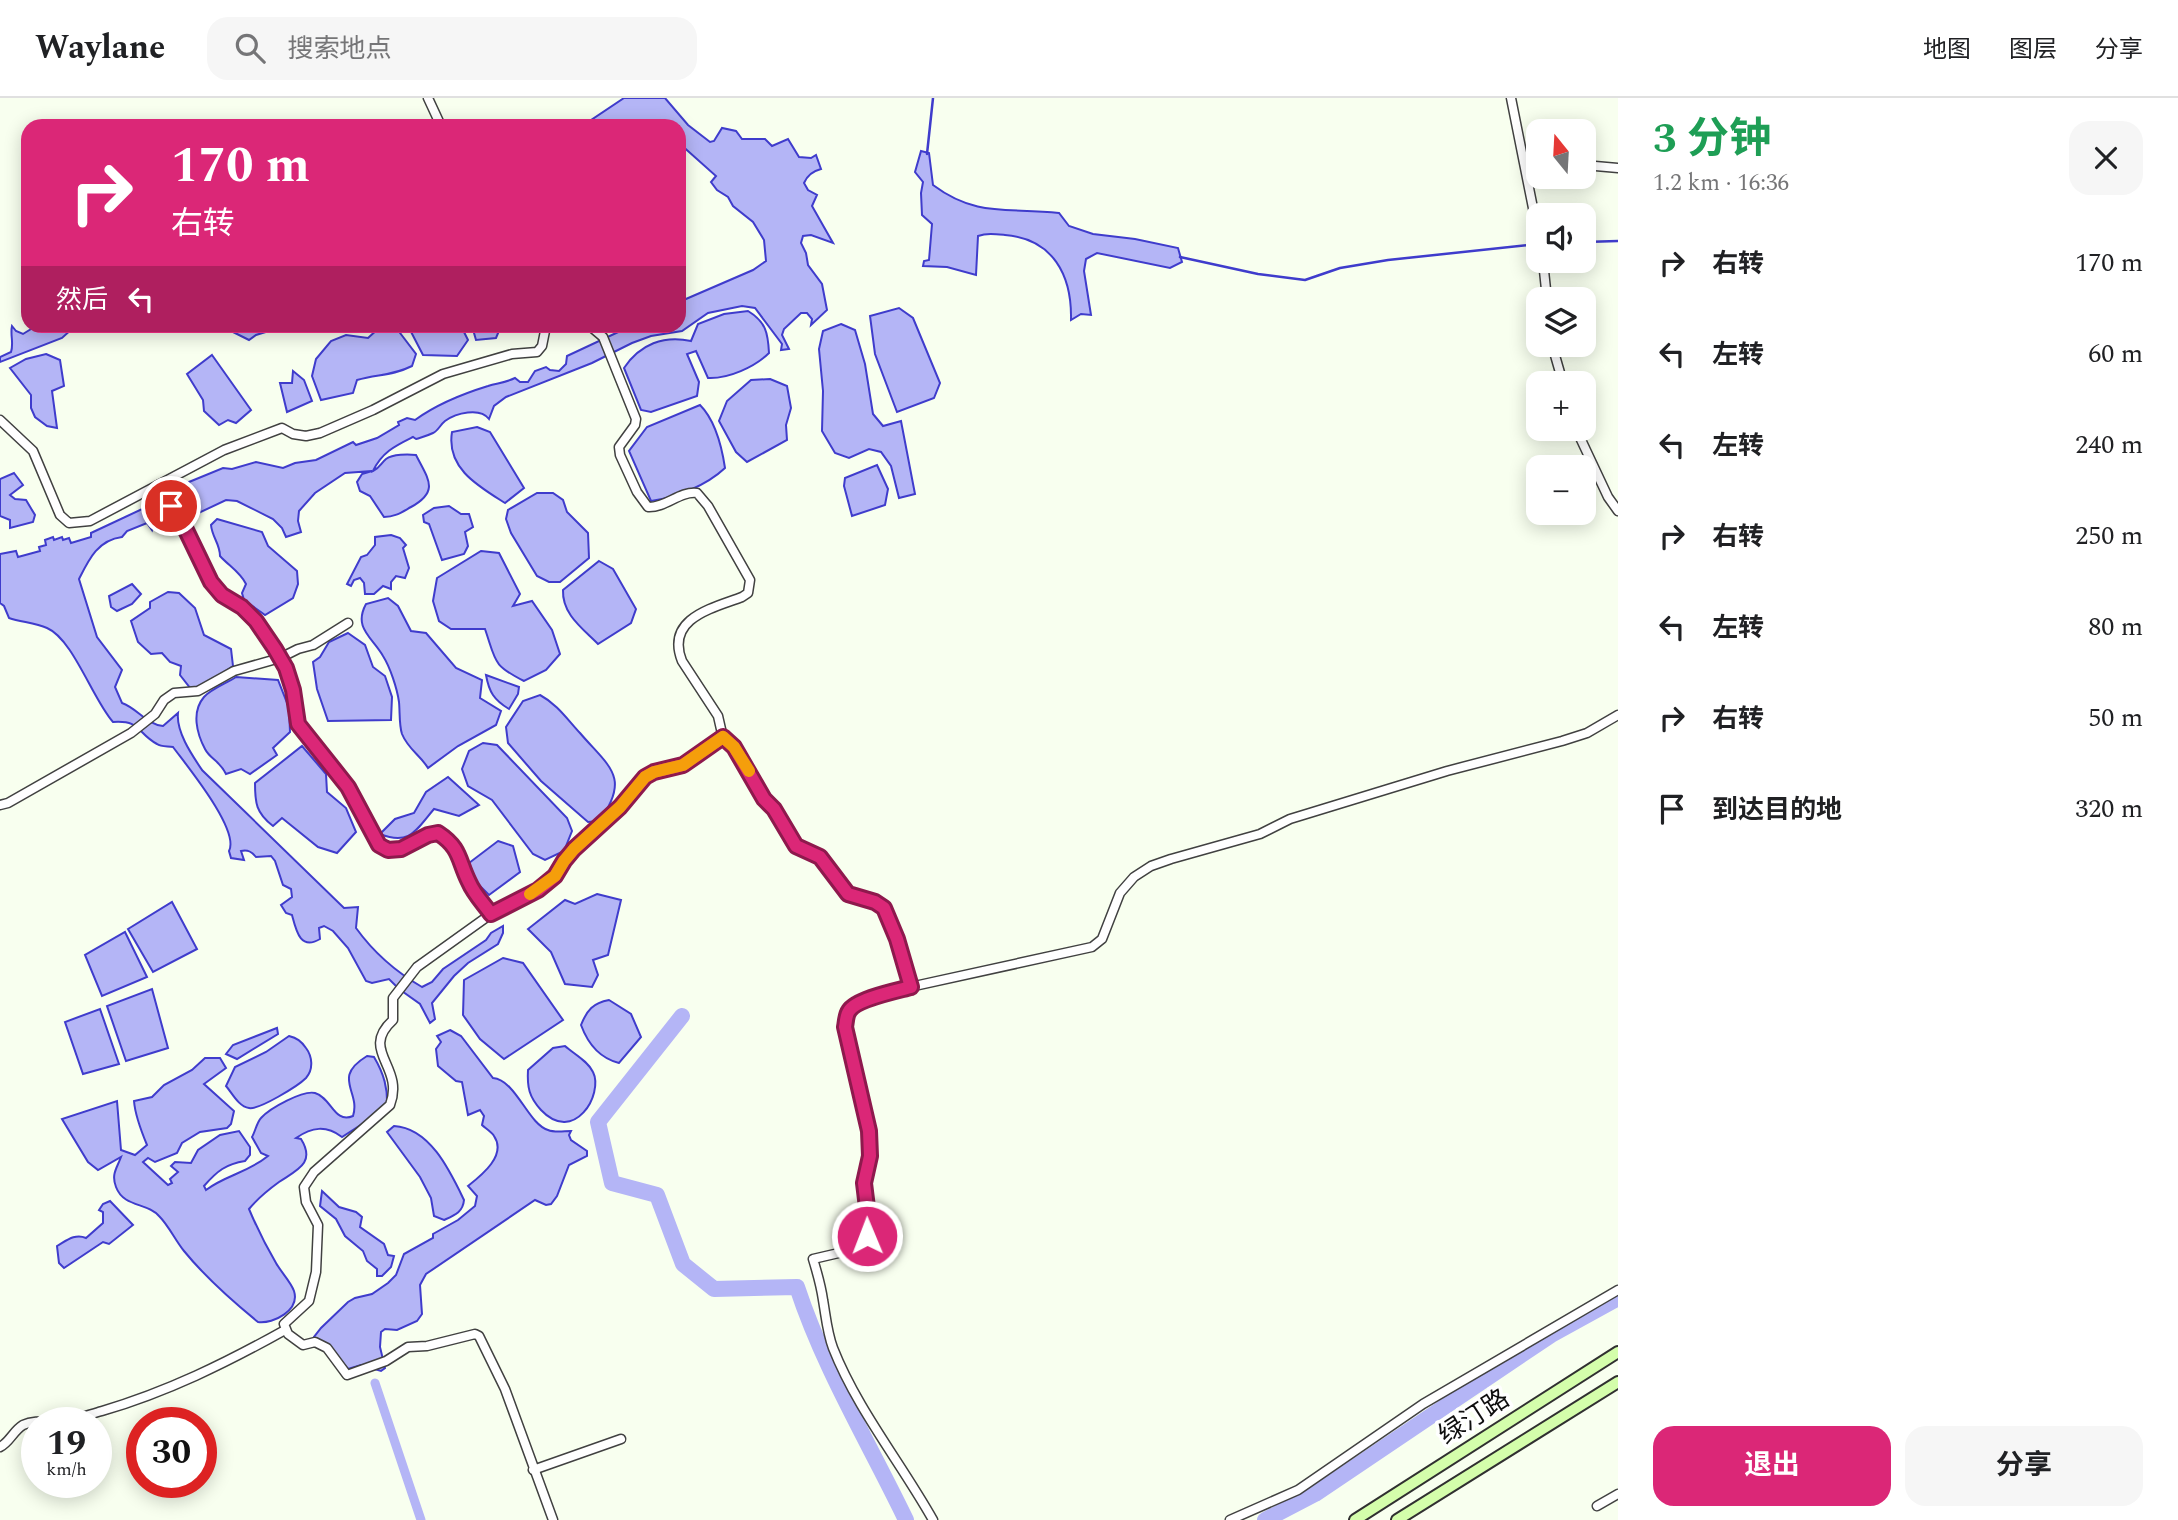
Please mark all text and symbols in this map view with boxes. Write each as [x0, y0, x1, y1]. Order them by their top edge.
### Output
search box [207, 17, 697, 80]
text: Waylane [35, 23, 165, 73]
icon: search [231, 29, 269, 67]
text: 搜索地点 [287, 29, 392, 69]
text: 地图 [1923, 32, 1971, 68]
text: 图层 [2009, 32, 2057, 68]
text: 分享 [2095, 32, 2143, 68]
text: 3 分钟 [1653, 108, 1771, 171]
north arrow [1526, 119, 1596, 189]
map controls [1526, 119, 1596, 525]
button: close [2069, 121, 2143, 195]
text: 170 m [171, 129, 310, 204]
icon: right [56, 147, 147, 238]
text: 1.2 km · 16:36 [1653, 166, 1789, 201]
text: 右转 [171, 200, 235, 249]
button: sound [1526, 203, 1596, 273]
text: 170 m [2075, 243, 2143, 283]
icon: right [1653, 244, 1691, 282]
text: 右转 [1712, 244, 1764, 284]
text: 然后 [56, 280, 108, 320]
icon: left [122, 280, 160, 318]
button: layers [1526, 287, 1596, 357]
text: 60 m [2088, 334, 2143, 374]
icon: left [1653, 335, 1691, 373]
text: 左转 [1712, 335, 1764, 375]
button: + [1526, 371, 1596, 441]
text: 240 m [2075, 425, 2143, 465]
icon: left [1653, 426, 1691, 464]
text: 左转 [1712, 426, 1764, 466]
button: − [1526, 455, 1596, 525]
pin [141, 476, 201, 536]
icon: arrive [152, 487, 190, 525]
text: 250 m [2075, 516, 2143, 556]
icon: right [1653, 517, 1691, 555]
text: 右转 [1712, 517, 1764, 557]
text: 80 m [2088, 607, 2143, 647]
icon: left [1653, 608, 1691, 646]
text: 左转 [1712, 608, 1764, 648]
text: 50 m [2088, 698, 2143, 738]
icon: right [1653, 699, 1691, 737]
text: 右转 [1712, 699, 1764, 739]
text: 320 m [2075, 789, 2143, 829]
icon: arrive [1653, 790, 1691, 828]
text: 到达目的地 [1712, 790, 1842, 830]
position arrow [830, 1199, 904, 1273]
street label: 绿汀路 [1430, 1379, 1518, 1455]
speed limit sign: 30 [126, 1407, 217, 1498]
text: 19 [47, 1417, 86, 1470]
button: 退出 [1653, 1426, 1891, 1506]
button: 分享 [1905, 1426, 2143, 1506]
text: km/h [46, 1456, 87, 1483]

